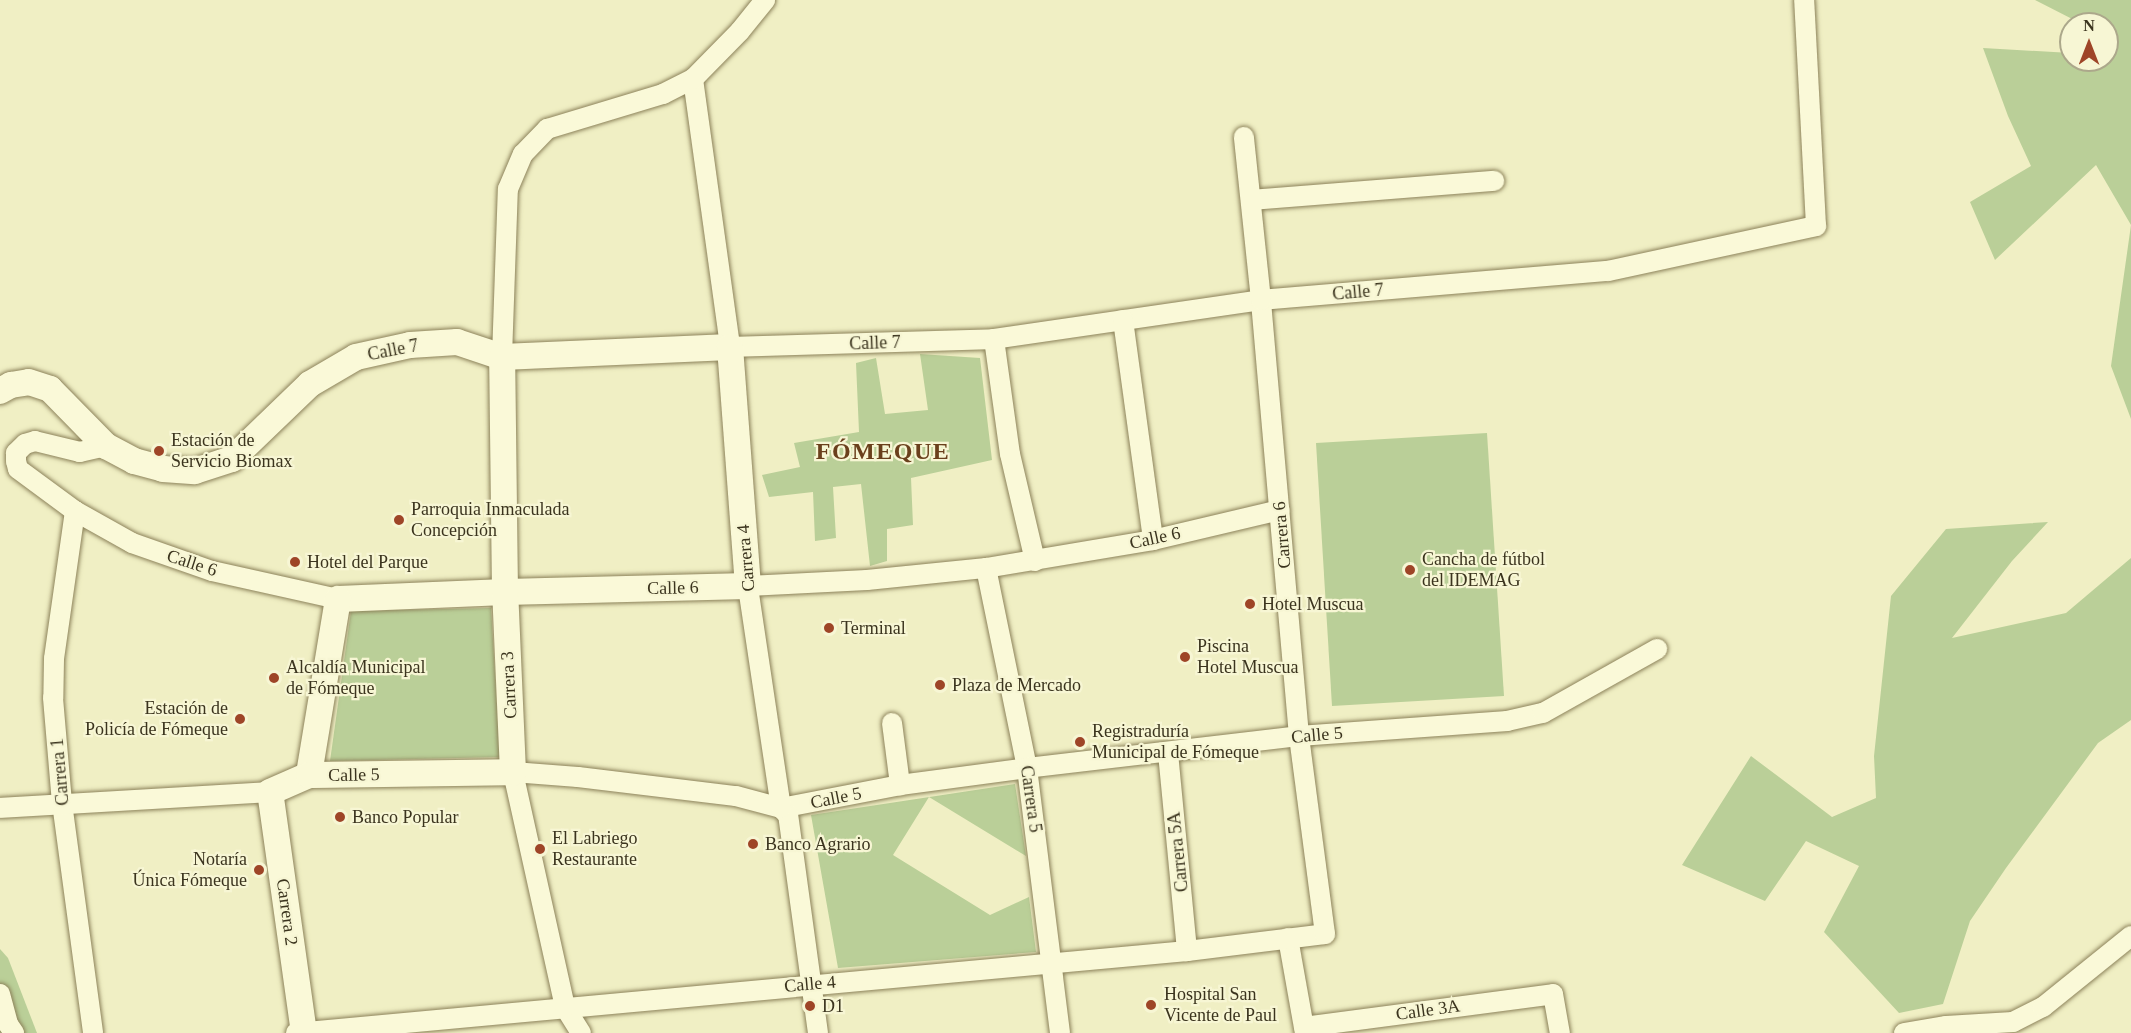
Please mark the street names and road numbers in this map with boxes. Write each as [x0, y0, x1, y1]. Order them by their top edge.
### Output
street label: Calle 7 [1331, 279, 1385, 305]
street label: Calle 7 [849, 331, 901, 355]
street label: Calle 7 [366, 334, 420, 366]
street label: Carrera 6 [1268, 500, 1296, 570]
street label: Calle 6 [1128, 522, 1182, 554]
street label: Carrera 4 [732, 523, 760, 593]
street label: Calle 6 [164, 545, 220, 581]
street label: Calle 6 [647, 577, 699, 599]
street label: Carrera 3 [496, 651, 522, 719]
street label: Calle 5 [1290, 722, 1344, 748]
street label: Carrera 1 [46, 737, 74, 807]
street label: Calle 5 [328, 764, 380, 786]
street label: Carrera 5 [1016, 764, 1046, 834]
street label: Calle 5 [809, 782, 863, 814]
street label: Carrera 5A [1163, 811, 1193, 893]
street label: Carrera 2 [272, 877, 302, 947]
street label: Calle 4 [783, 971, 837, 997]
street label: Calle 3A [1395, 995, 1461, 1025]

